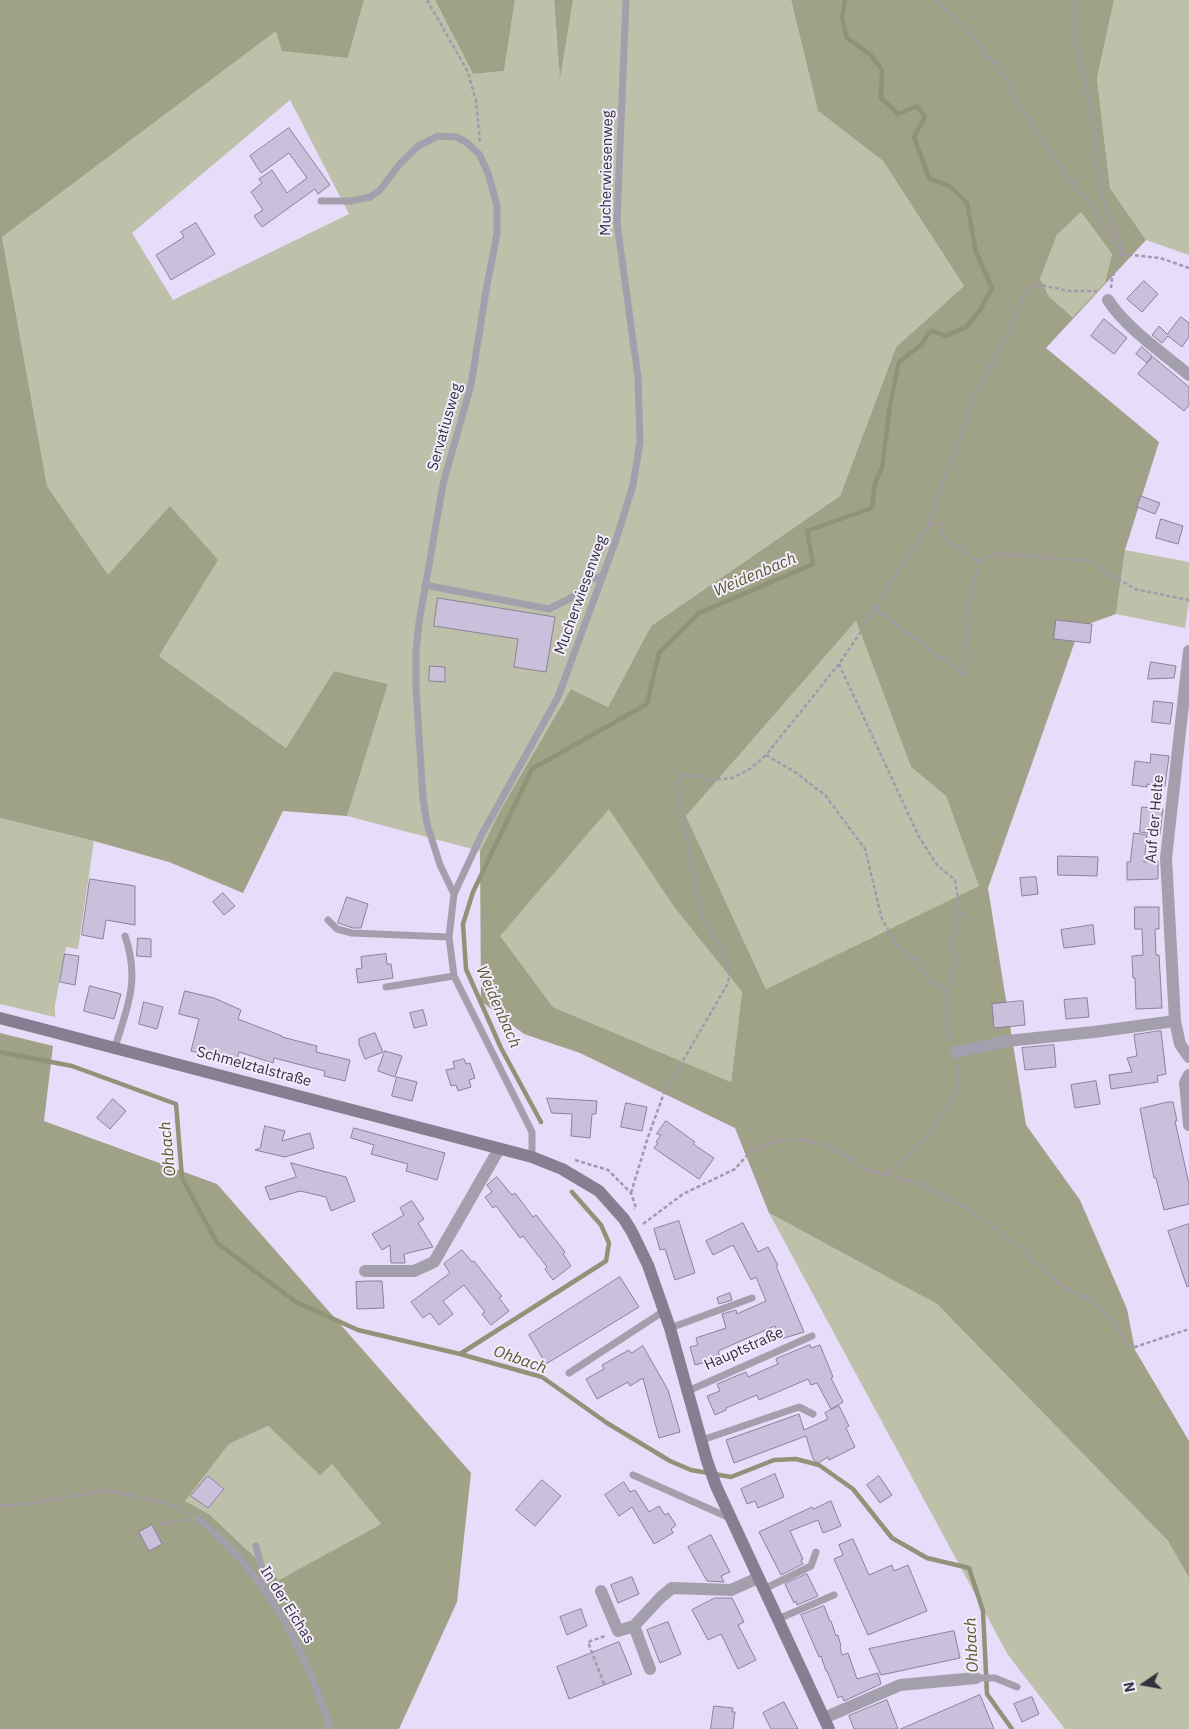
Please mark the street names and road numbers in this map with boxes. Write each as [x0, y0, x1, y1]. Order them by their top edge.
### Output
street label: Mucherwiesenweg [597, 110, 617, 236]
street label: Servatiusweg [424, 381, 466, 473]
street label: Mucherwiesenweg [551, 533, 611, 657]
street label: Auf der Helte [1142, 774, 1168, 864]
street label: Schmelztalstraße [195, 1043, 313, 1091]
street label: Hauptstraße [702, 1324, 786, 1374]
street label: In der Eichas [256, 1563, 318, 1647]

